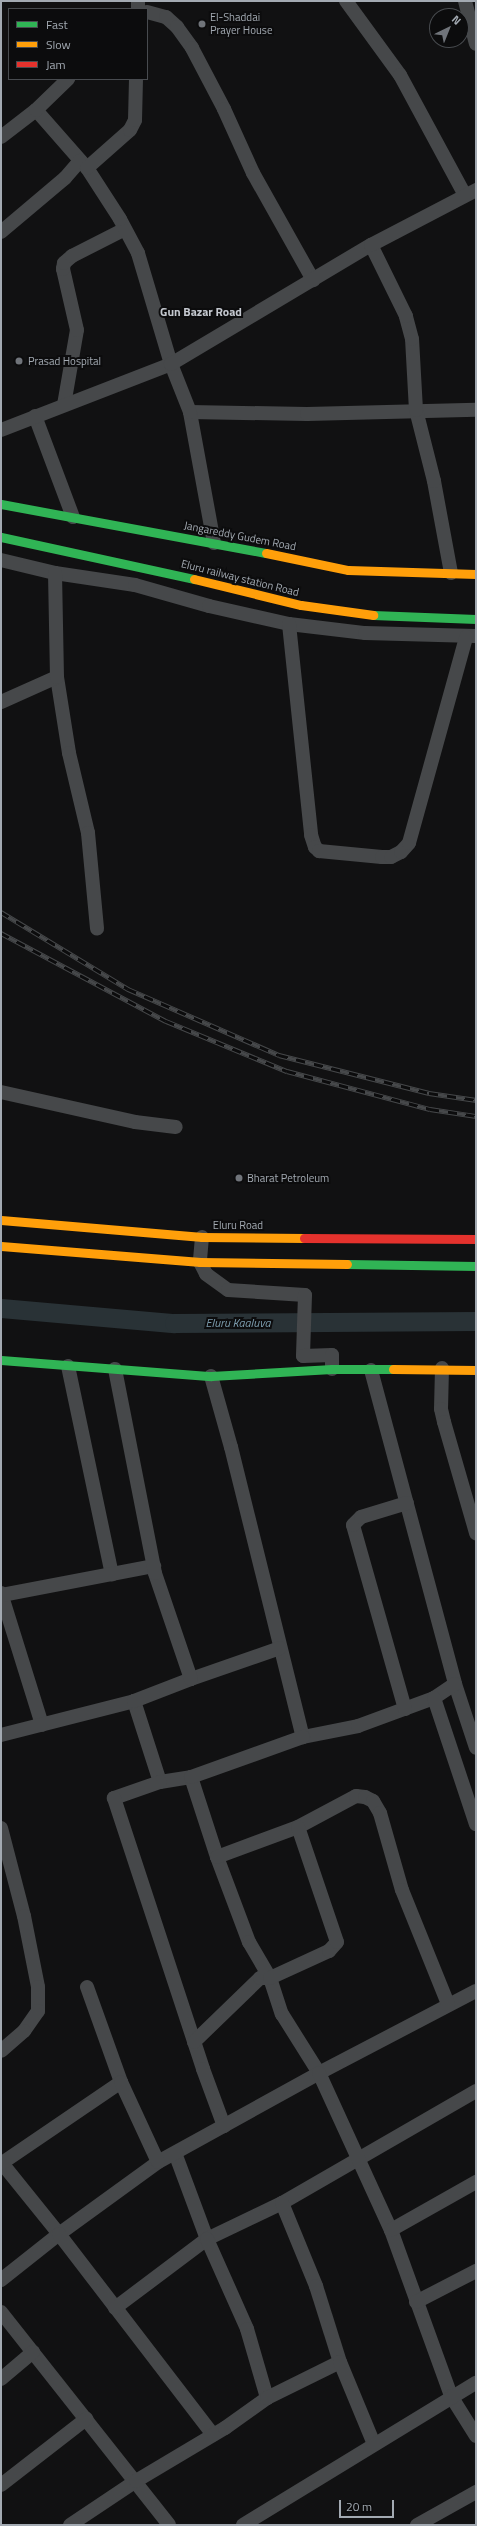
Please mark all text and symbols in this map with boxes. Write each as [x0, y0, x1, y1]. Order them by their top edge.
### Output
legend [8, 8, 148, 80]
north arrow [429, 8, 469, 48]
place label: El-Shaddai Prayer House [210, 11, 272, 37]
text: N [448, 12, 465, 28]
text: Fast [46, 15, 68, 34]
marker: El-Shaddai Prayer House [197, 19, 207, 29]
text: Slow [46, 35, 71, 54]
text: Jam [46, 55, 66, 74]
district label: Gun Bazar Road [160, 305, 242, 319]
place label: Prasad Hospital [28, 354, 101, 368]
marker: Prasad Hospital [13, 355, 25, 367]
street label: Jangareddy Gudem Road [183, 519, 297, 553]
street label: Eluru railway station Road [180, 557, 300, 599]
place label: Bharat Petroleum [247, 1171, 329, 1185]
marker: Bharat Petroleum [234, 1173, 244, 1183]
street label: Eluru Road [213, 1218, 263, 1232]
water label: Eluru Kaaluva [206, 1316, 270, 1330]
scale bar [341, 2492, 396, 2518]
text: 20 m [346, 2497, 372, 2516]

